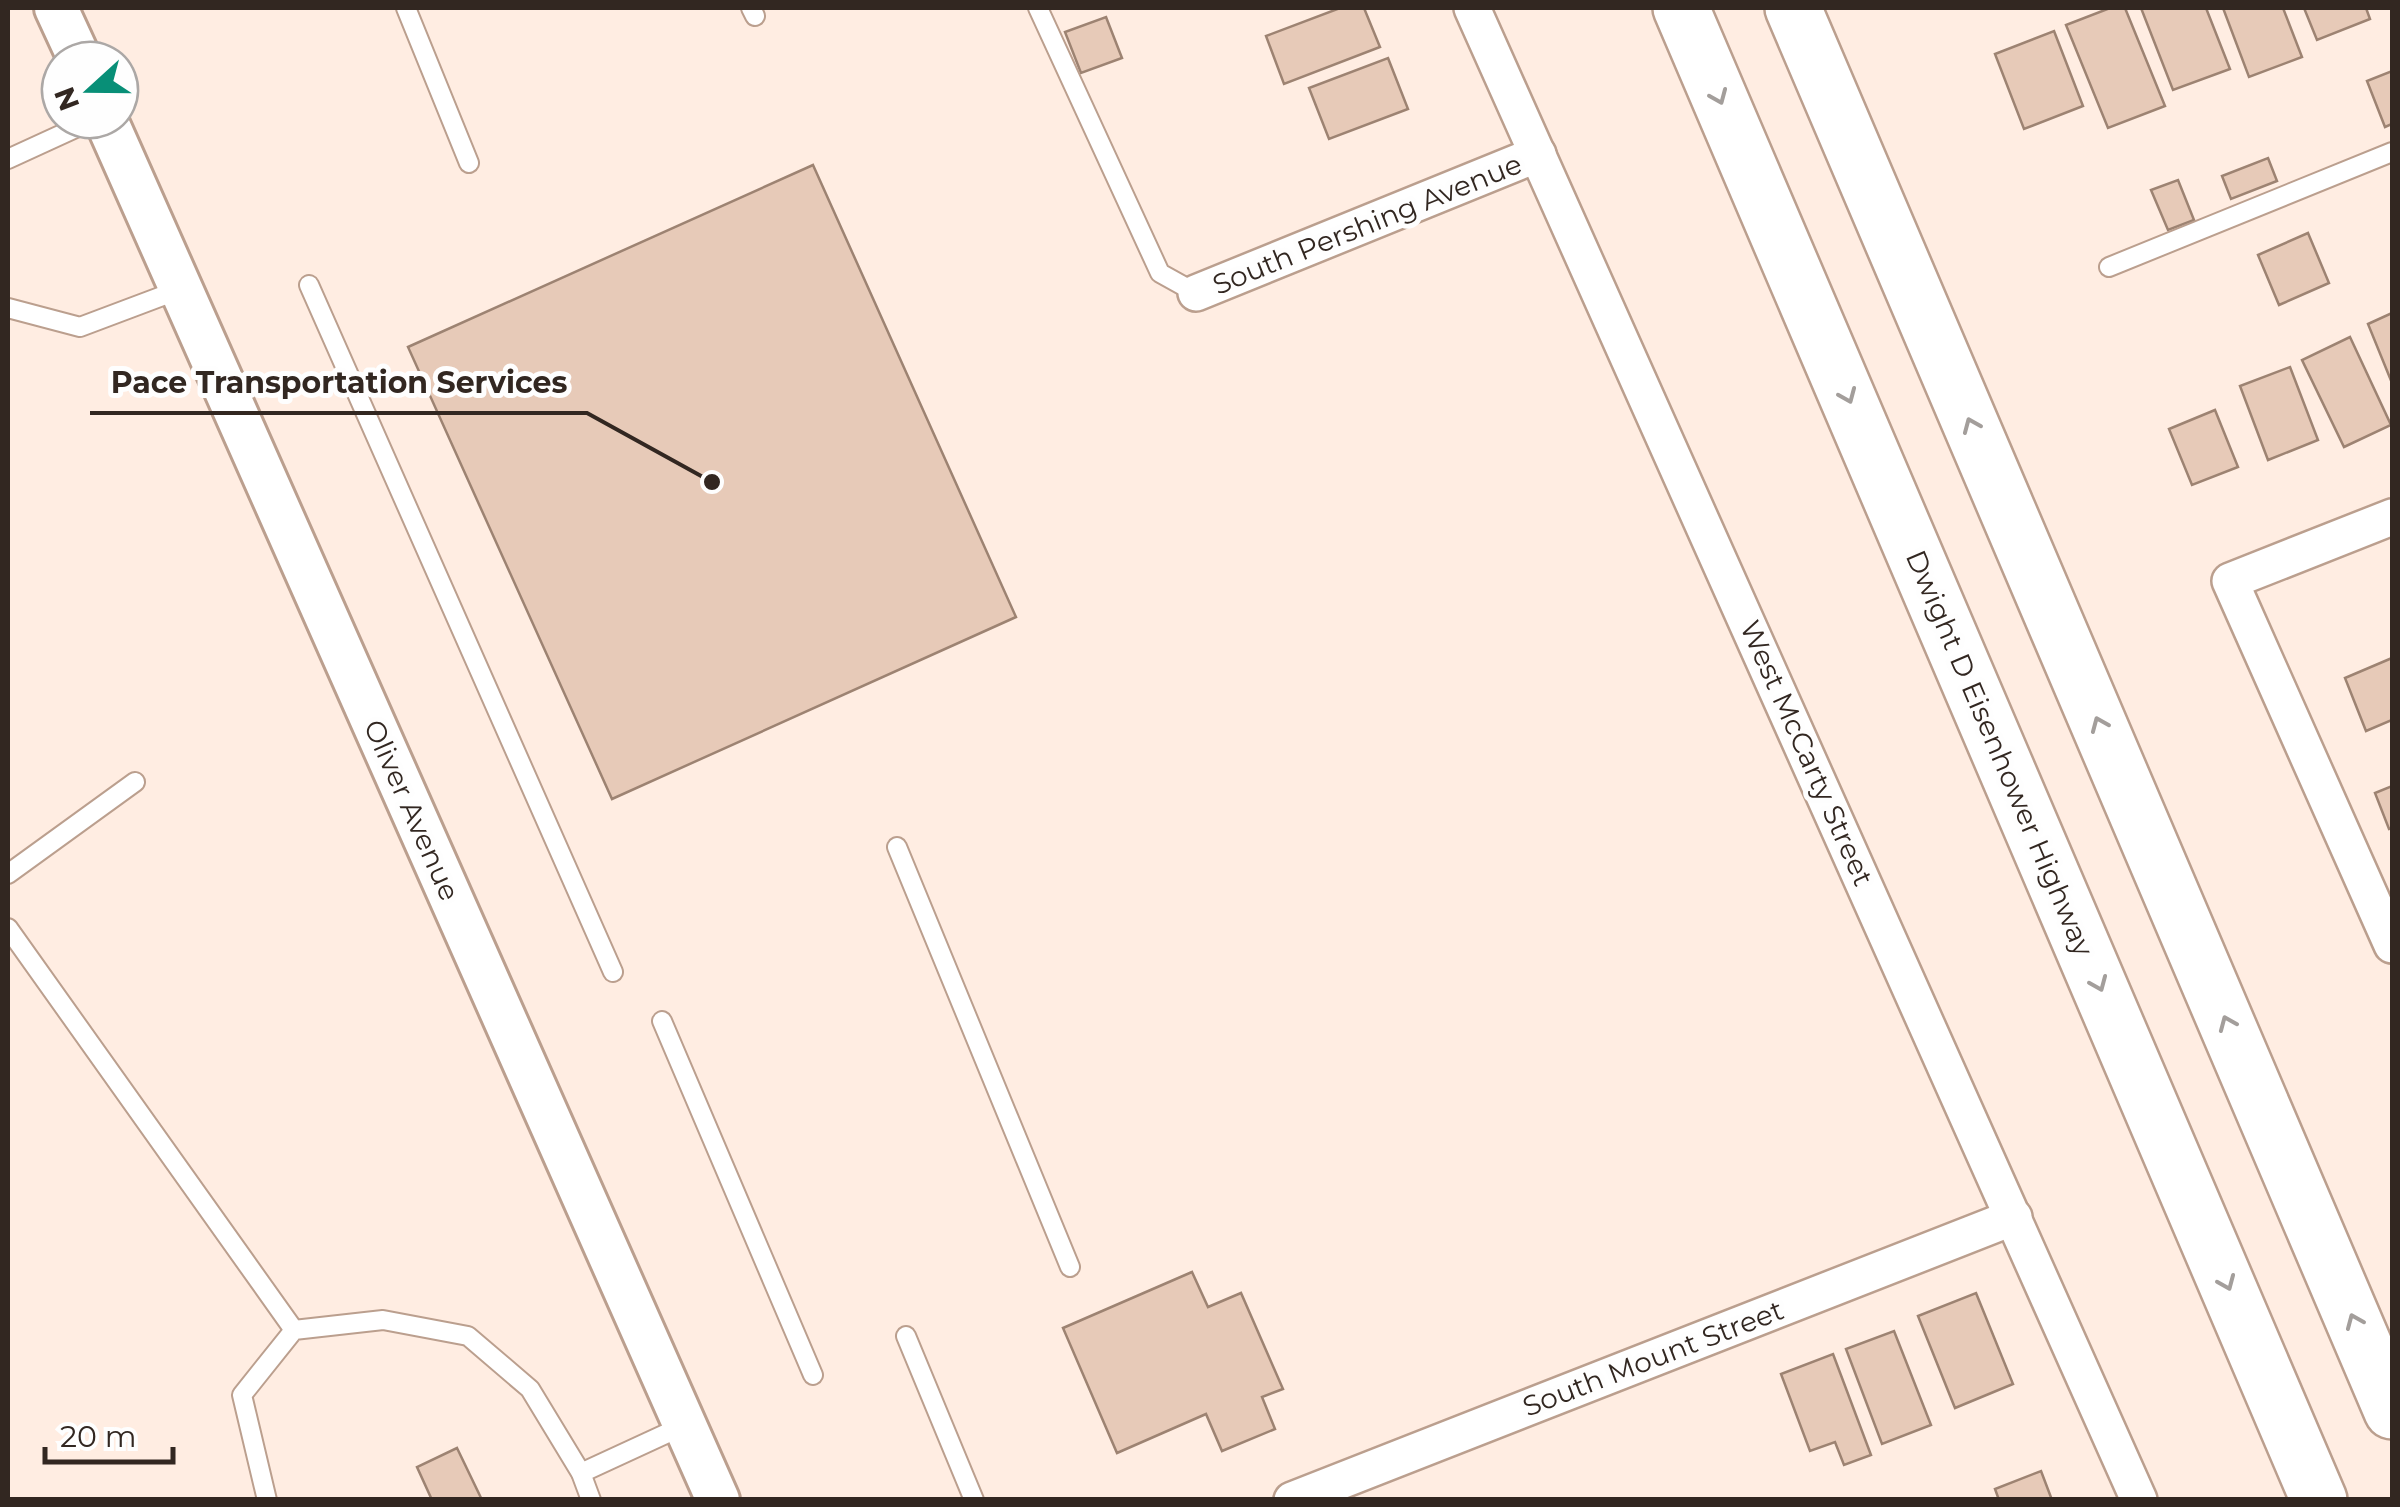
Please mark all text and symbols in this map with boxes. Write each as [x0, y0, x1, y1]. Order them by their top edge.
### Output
north arrow [40, 40, 140, 140]
text: N [47, 82, 87, 116]
one-way arrow [1707, 87, 1727, 105]
street label: South Pershing Avenue [1208, 146, 1526, 302]
callout: Pace Transportation Services [90, 353, 587, 413]
text: Pace Transportation Services [111, 364, 567, 401]
one-way arrow [1836, 386, 1856, 404]
one-way arrow [1963, 417, 1983, 435]
street label: Dwight D Eisenhower Highway [1899, 545, 2101, 962]
street label: West McCarty Street [1733, 615, 1881, 891]
street label: Oliver Avenue [357, 714, 467, 906]
one-way arrow [2091, 716, 2111, 734]
one-way arrow [2087, 974, 2107, 992]
one-way arrow [2219, 1015, 2239, 1033]
one-way arrow [2215, 1273, 2235, 1291]
street label: South Mount Street [1518, 1293, 1788, 1423]
one-way arrow [2346, 1314, 2366, 1332]
scale bar [45, 1402, 172, 1464]
text: 20 m [60, 1418, 137, 1455]

